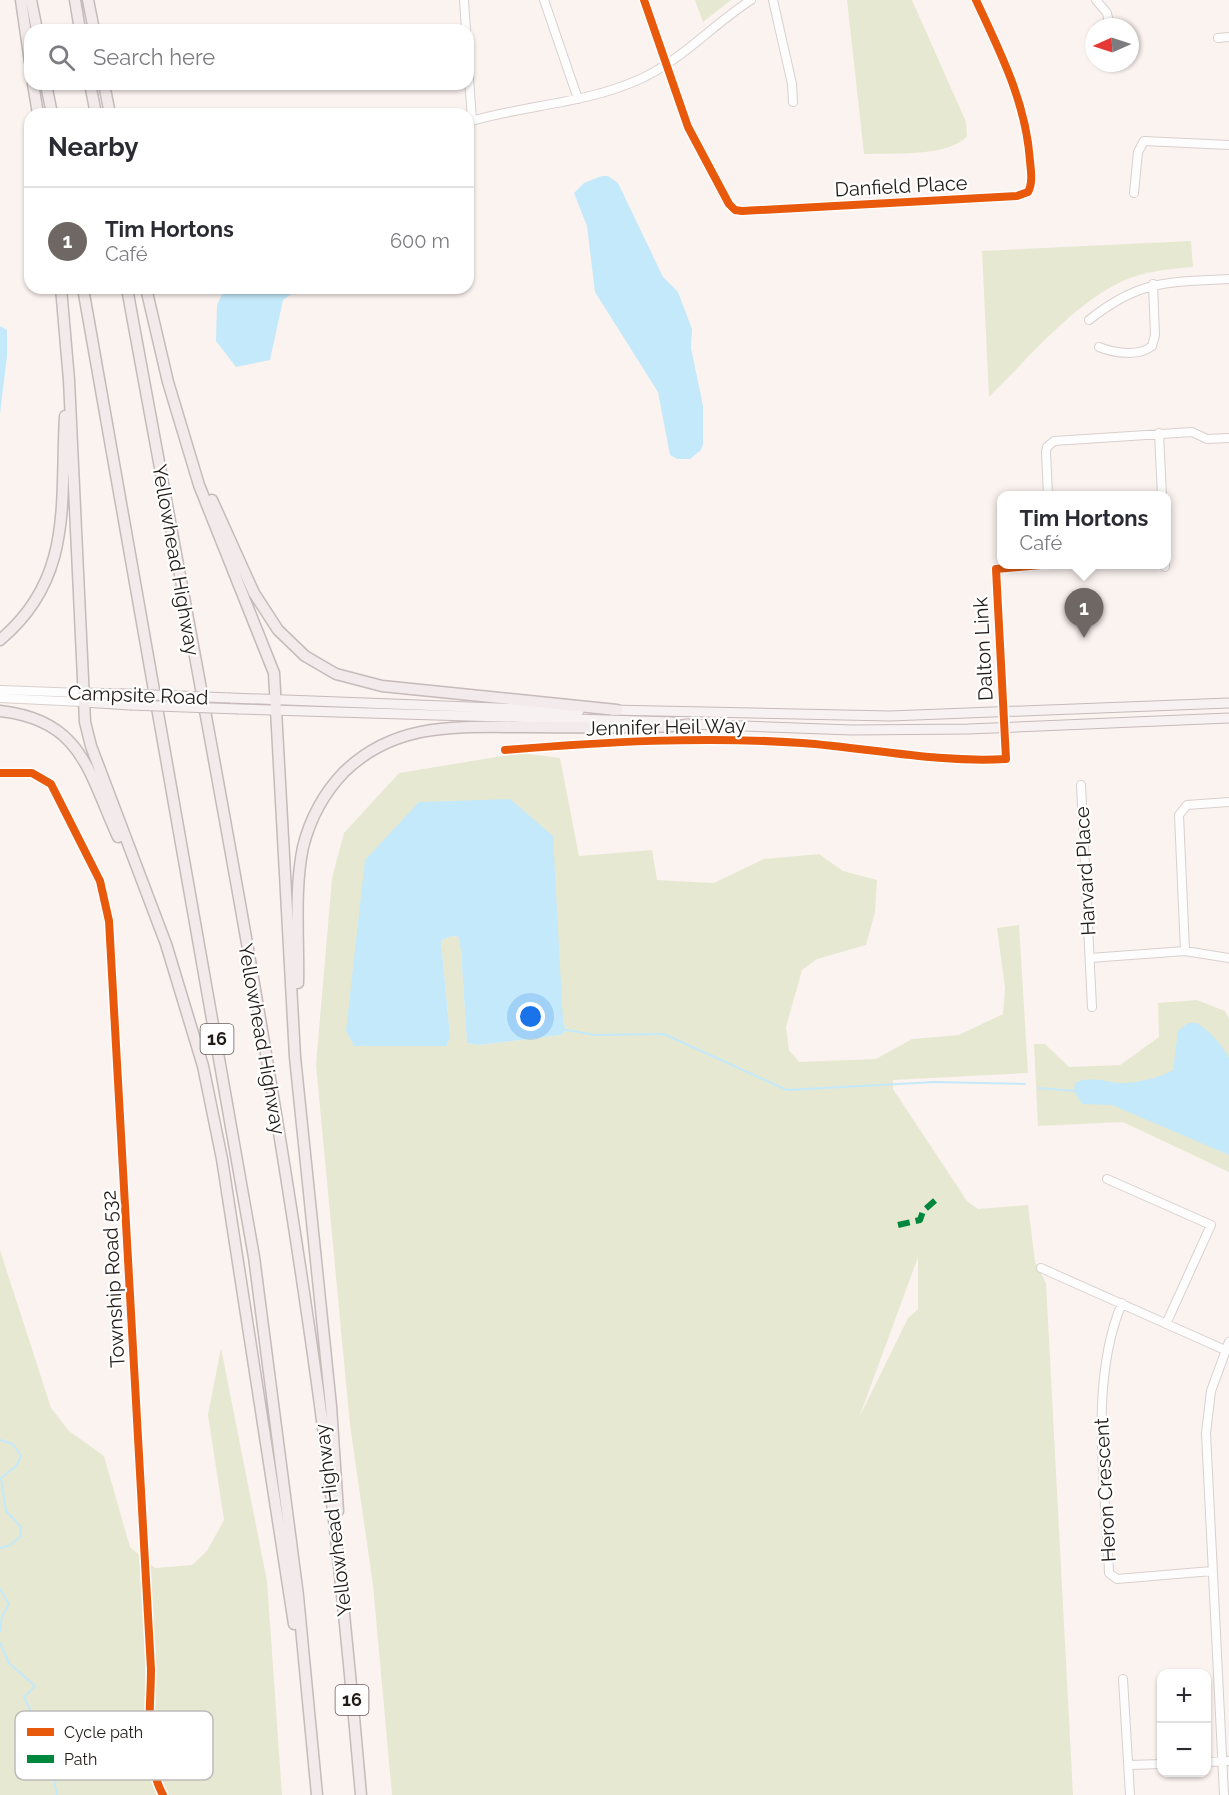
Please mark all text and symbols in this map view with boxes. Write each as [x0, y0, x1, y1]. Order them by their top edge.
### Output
north arrow [1085, 18, 1139, 72]
search box [24, 24, 474, 90]
icon: search [45, 41, 78, 74]
text: Search here [93, 44, 215, 70]
text: Nearby [48, 132, 138, 162]
street label: Danfield Place [834, 171, 968, 201]
text: Tim Hortons [105, 216, 234, 242]
text: 1 [63, 229, 72, 253]
text: 600 m [390, 229, 450, 253]
text: Café [105, 242, 148, 266]
street label: Yellowhead Highway [147, 462, 205, 658]
popup [997, 491, 1171, 569]
text: Tim Hortons [1020, 505, 1148, 531]
text: Café [1020, 531, 1062, 555]
pin: 1 [1064, 588, 1104, 638]
street label: Dalton Link [968, 596, 998, 702]
street label: Campsite Road [67, 681, 209, 709]
street label: Jennifer Heil Way [586, 714, 746, 740]
street label: Harvard Place [1070, 805, 1100, 936]
street label: Yellowhead Highway [233, 941, 291, 1137]
your location [516, 1002, 545, 1031]
road number: 16 [200, 1024, 234, 1054]
street label: Township Road 532 [96, 1190, 130, 1368]
street label: Heron Crescent [1089, 1417, 1121, 1563]
street label: Yellowhead Highway [309, 1422, 357, 1618]
map controls [1157, 1669, 1211, 1777]
button: + [1157, 1669, 1211, 1723]
road number: 16 [336, 1685, 368, 1715]
legend [15, 1711, 213, 1780]
text: Cycle path [64, 1723, 143, 1742]
button: − [1157, 1723, 1211, 1777]
text: Path [64, 1750, 97, 1769]

